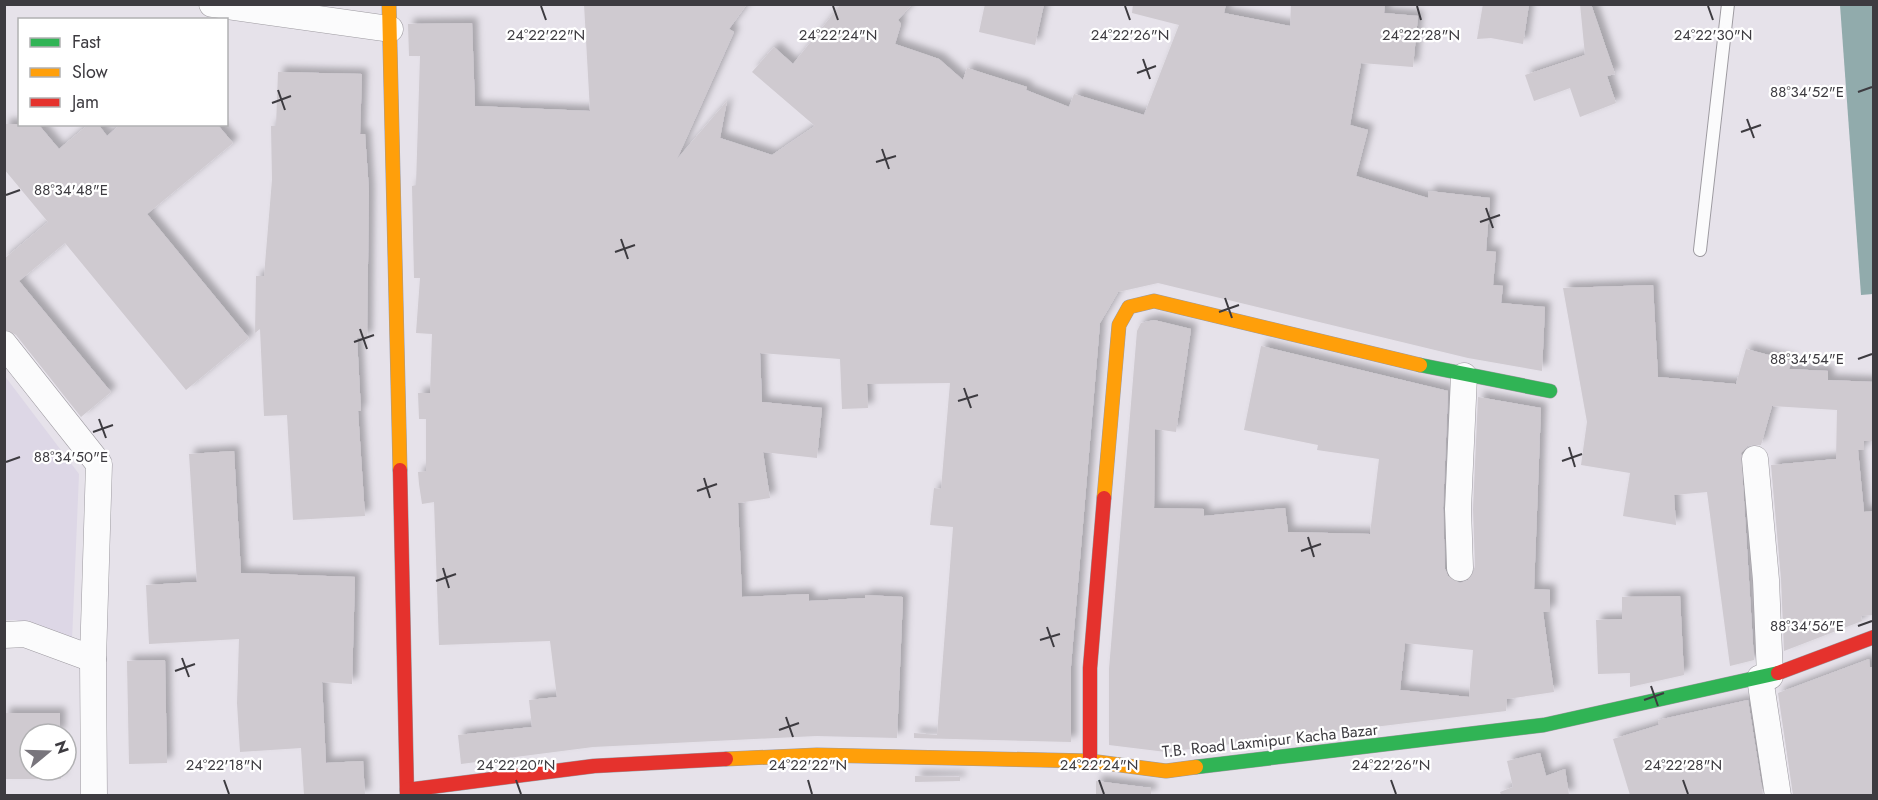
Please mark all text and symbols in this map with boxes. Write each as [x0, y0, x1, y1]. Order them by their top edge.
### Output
legend [18, 18, 228, 126]
text: 24°22'22"N [507, 24, 585, 46]
text: 24°22'24"N [799, 24, 877, 46]
text: 24°22'26"N [1091, 24, 1169, 46]
text: 24°22'28"N [1382, 24, 1460, 46]
text: 24°22'30"N [1674, 24, 1752, 46]
text: Fast [72, 29, 101, 55]
text: Slow [72, 59, 109, 85]
text: 88°34'52"E [1770, 81, 1844, 103]
text: Jam [70, 89, 99, 115]
text: 88°34'48"E [34, 179, 108, 201]
text: 88°34'54"E [1770, 348, 1844, 370]
text: 88°34'50"E [34, 446, 108, 468]
text: 88°34'56"E [1770, 615, 1844, 637]
street label: T.B. Road Laxmipur Kacha Bazar [1161, 718, 1380, 763]
north arrow [18, 722, 78, 782]
text: N [49, 738, 75, 757]
text: 24°22'18"N [186, 754, 262, 776]
text: 24°22'20"N [477, 754, 555, 776]
text: 24°22'22"N [769, 754, 847, 776]
text: 24°22'24"N [1060, 754, 1138, 776]
text: 24°22'26"N [1352, 754, 1430, 776]
text: 24°22'28"N [1644, 754, 1722, 776]

